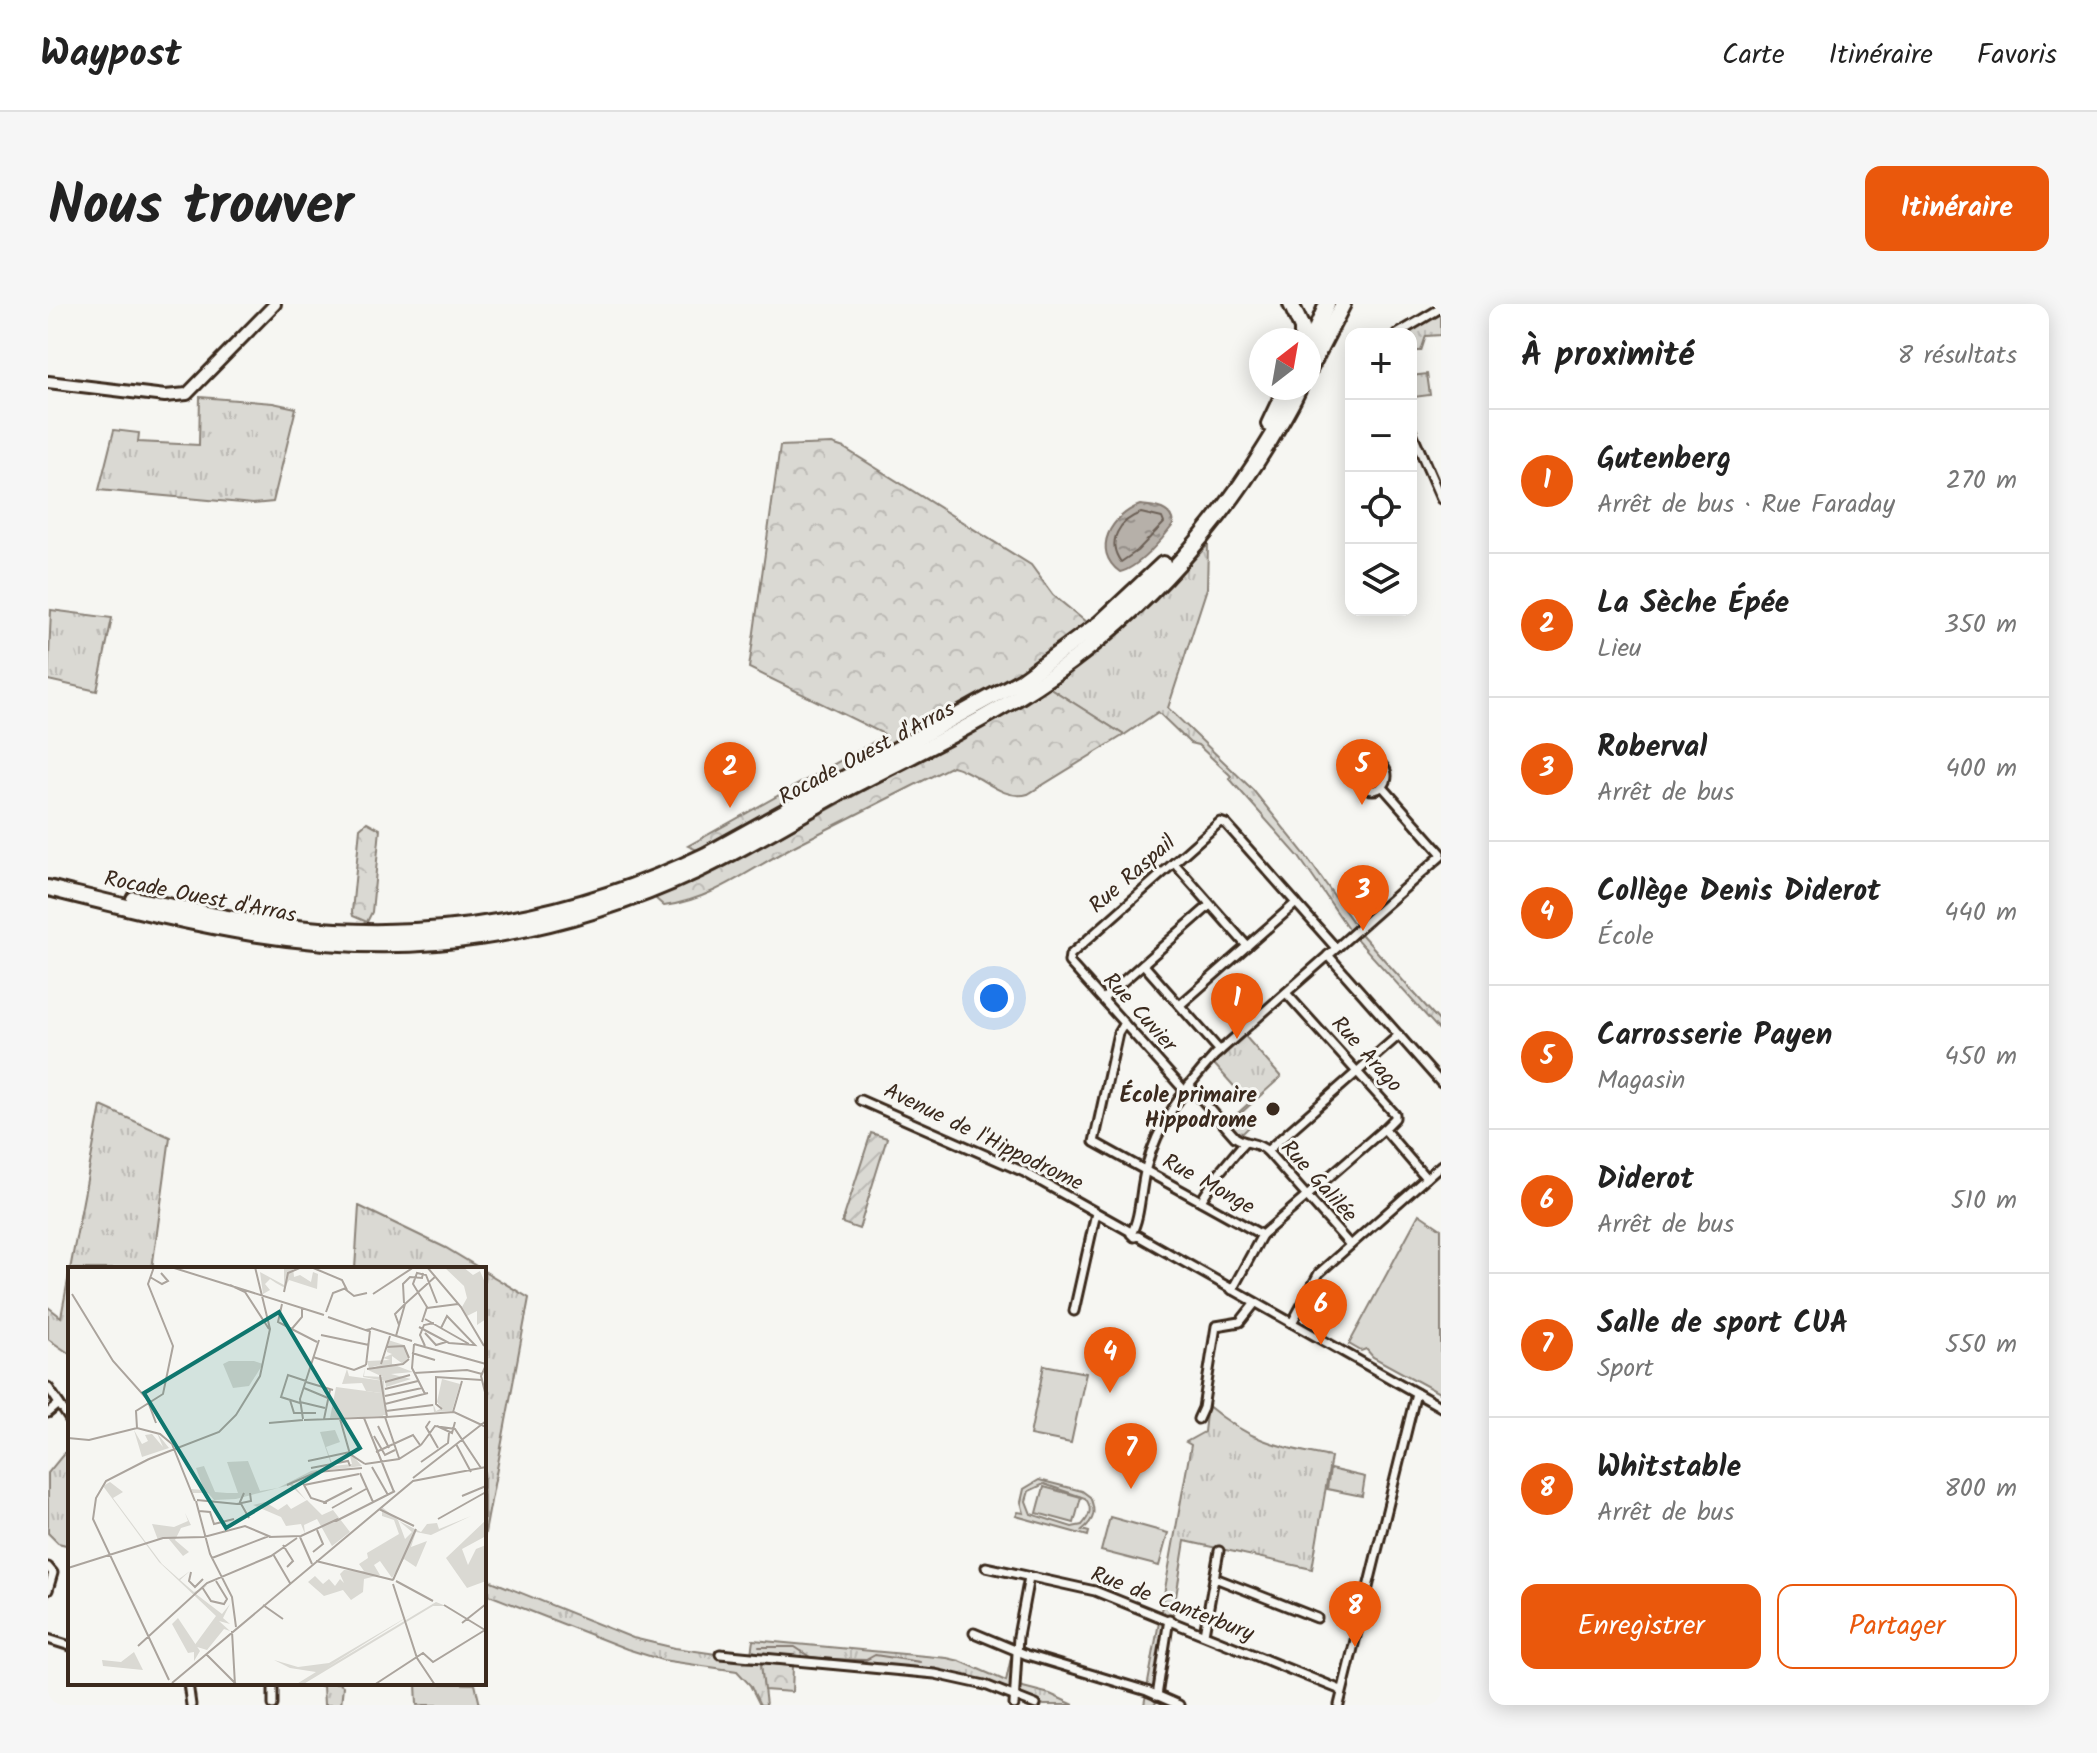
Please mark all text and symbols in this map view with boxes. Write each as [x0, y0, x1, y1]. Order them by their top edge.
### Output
text: Waypost [40, 25, 182, 85]
text: Carte [1722, 33, 1785, 78]
text: Itinéraire [1829, 33, 1933, 78]
text: Favoris [1977, 33, 2057, 78]
text: Nous trouver [48, 163, 353, 253]
button: Itinéraire [1865, 166, 2049, 251]
north arrow [1249, 328, 1321, 400]
map controls [1345, 328, 1417, 616]
button: + [1345, 328, 1417, 400]
text: À proximité [1521, 329, 1694, 383]
text: 8 résultats [1898, 335, 2017, 377]
button: − [1345, 400, 1417, 472]
text: Gutenberg [1597, 436, 1731, 484]
text: 1 [1543, 460, 1551, 502]
text: 270 m [1946, 460, 2017, 502]
button: locate [1345, 472, 1417, 544]
text: Arrêt de bus · Rue Faraday [1597, 484, 1895, 526]
button: layers [1345, 544, 1417, 616]
text: La Sèche Épée [1597, 580, 1789, 628]
text: 2 [1539, 604, 1555, 646]
text: 350 m [1944, 604, 2017, 646]
text: Lieu [1597, 628, 1642, 670]
street label: Rocade Ouest d'Arras [773, 692, 962, 815]
text: Roberval [1597, 724, 1707, 772]
pin: 5 [1336, 739, 1388, 805]
pin: 2 [704, 742, 756, 808]
text: 3 [1540, 748, 1554, 790]
text: 400 m [1946, 748, 2017, 790]
text: Arrêt de bus [1597, 772, 1734, 814]
street label: Rue Raspail [1081, 827, 1185, 923]
street label: Rocade Ouest d'Arras [101, 862, 300, 934]
pin: 3 [1337, 865, 1389, 931]
text: Collège Denis Diderot [1597, 868, 1881, 916]
text: 4 [1540, 892, 1554, 934]
text: 440 m [1944, 892, 2017, 934]
text: École [1597, 916, 1654, 958]
street label: Rue Cuvier [1093, 965, 1186, 1062]
pin: 1 [1211, 973, 1263, 1039]
your location [974, 978, 1014, 1018]
street label: Rue Arago [1322, 1009, 1410, 1101]
text: Carrosserie Payen [1597, 1012, 1832, 1060]
text: 5 [1540, 1036, 1554, 1078]
text: 450 m [1945, 1036, 2017, 1078]
text: Magasin [1597, 1060, 1685, 1102]
street label: Avenue de l'Hippodrome [877, 1074, 1089, 1202]
place label: École primaire Hippodrome [1120, 1079, 1257, 1139]
marker: École primaire Hippodrome [1264, 1100, 1282, 1118]
street label: Rue Galilée [1271, 1133, 1365, 1231]
street label: Rue Monge [1155, 1145, 1261, 1225]
text: Diderot [1597, 1156, 1694, 1204]
text: 6 [1540, 1180, 1554, 1222]
text: 510 m [1951, 1180, 2017, 1222]
text: Arrêt de bus [1597, 1204, 1734, 1246]
inset map [68, 1267, 486, 1685]
pin: 6 [1295, 1279, 1347, 1345]
text: Salle de sport CUA [1597, 1300, 1848, 1348]
text: 7 [1541, 1324, 1553, 1366]
text: 550 m [1945, 1324, 2017, 1366]
pin: 4 [1084, 1327, 1136, 1393]
text: Sport [1597, 1348, 1654, 1390]
pin: 7 [1105, 1423, 1157, 1489]
text: Whitstable [1597, 1444, 1741, 1492]
text: 8 [1539, 1468, 1555, 1510]
text: 800 m [1944, 1468, 2017, 1510]
text: Arrêt de bus [1597, 1492, 1734, 1534]
street label: Rue de Canterbury [1085, 1558, 1259, 1652]
pin: 8 [1329, 1581, 1381, 1647]
button: Enregistrer [1521, 1584, 1761, 1669]
button: Partager [1777, 1584, 2017, 1669]

